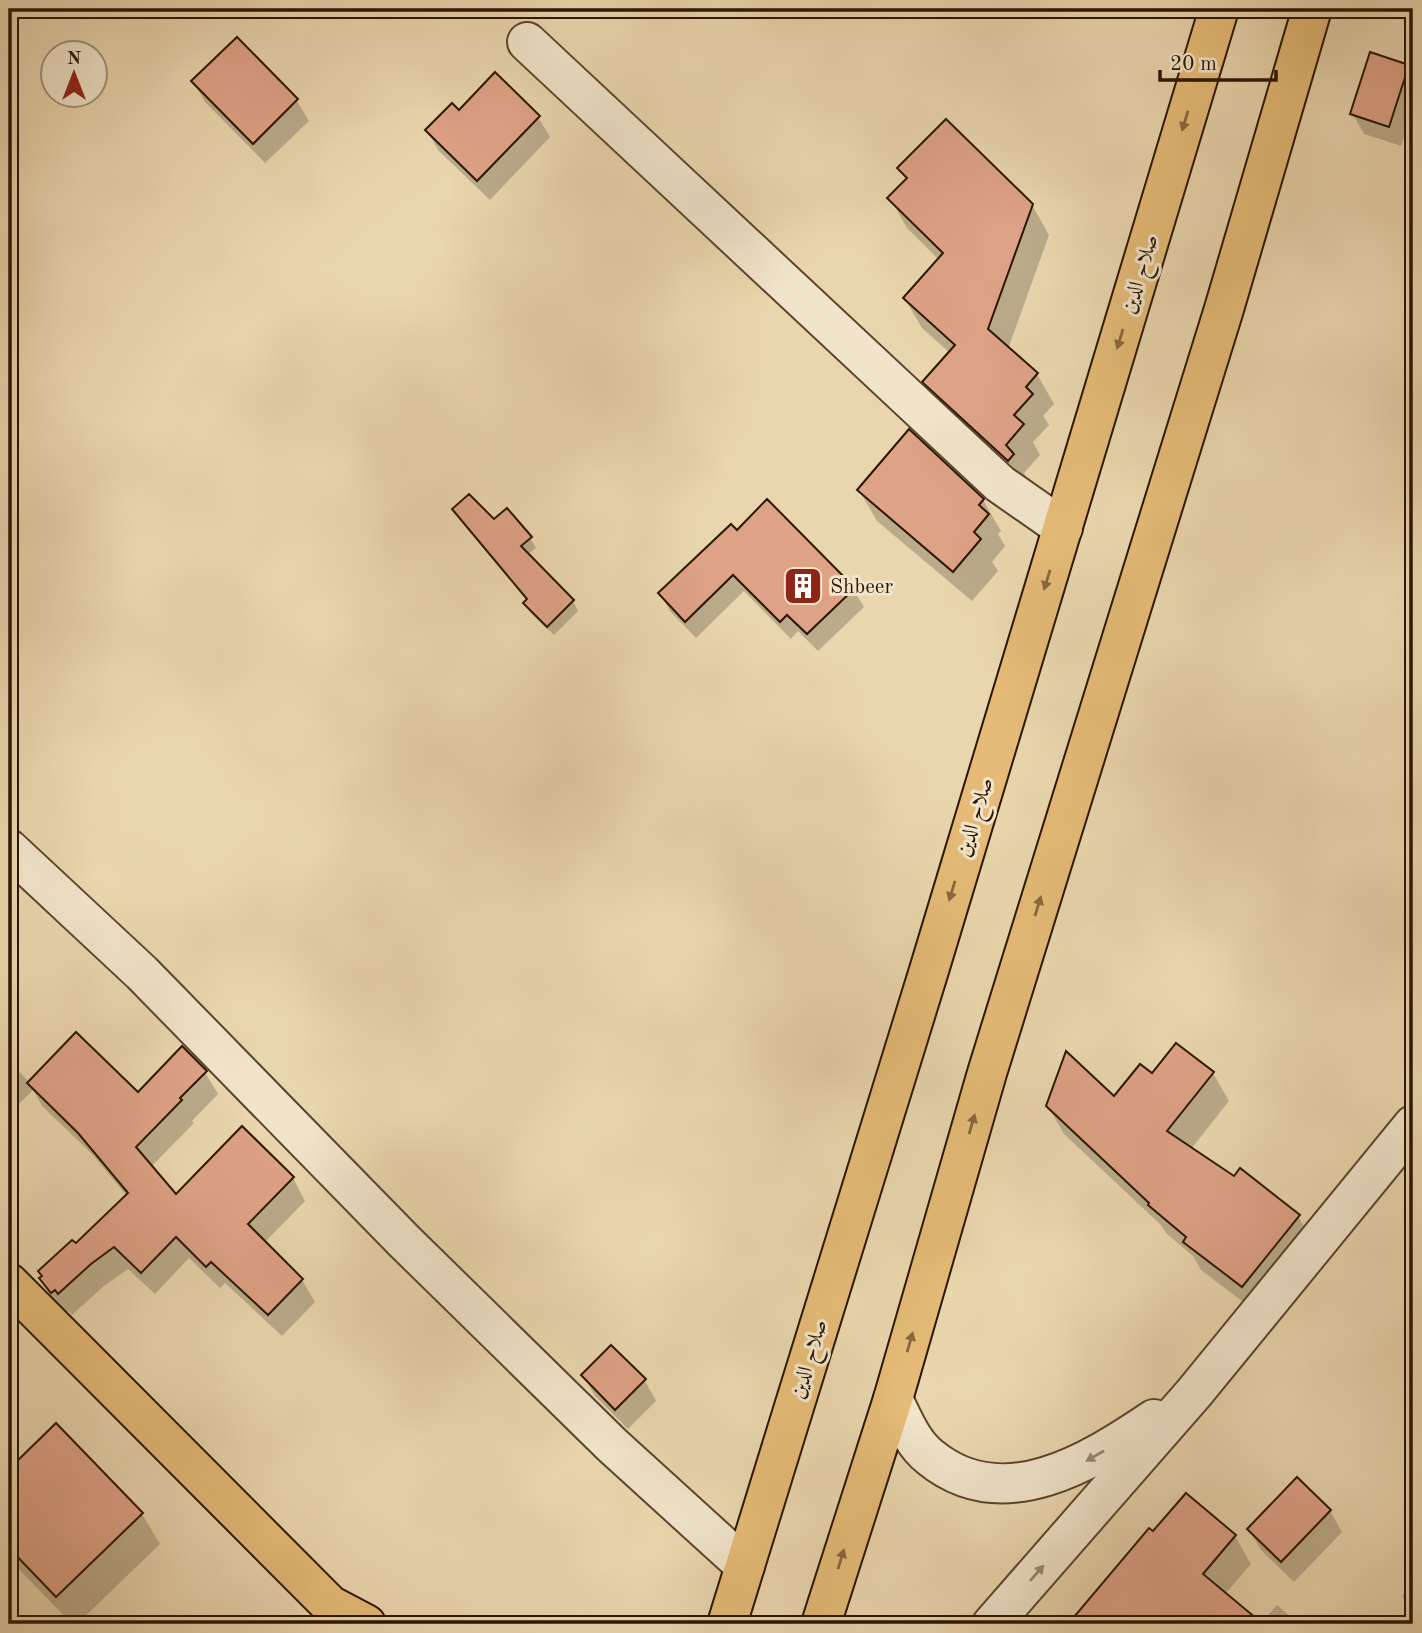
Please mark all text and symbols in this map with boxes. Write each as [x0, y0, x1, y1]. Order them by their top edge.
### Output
north arrow [38, 38, 108, 108]
scale bar [1160, 38, 1275, 82]
text: N [67, 50, 82, 69]
text: 20 m [1170, 54, 1217, 75]
one-way arrow [1180, 111, 1190, 132]
street label: صلاح الدين [1118, 232, 1169, 319]
one-way arrow [1114, 329, 1124, 350]
building icon: Shbeer [782, 565, 824, 607]
one-way arrow [1041, 570, 1052, 591]
place label: Shbeer [830, 577, 894, 598]
street label: صلاح الدين [953, 775, 1004, 862]
one-way arrow [947, 881, 957, 902]
one-way arrow [1034, 895, 1044, 916]
one-way arrow [968, 1113, 978, 1134]
street label: صلاح الدين [787, 1317, 838, 1404]
one-way arrow [905, 1331, 915, 1352]
one-way arrow [1086, 1450, 1105, 1462]
one-way arrow [836, 1548, 846, 1569]
one-way arrow [1029, 1564, 1045, 1582]

